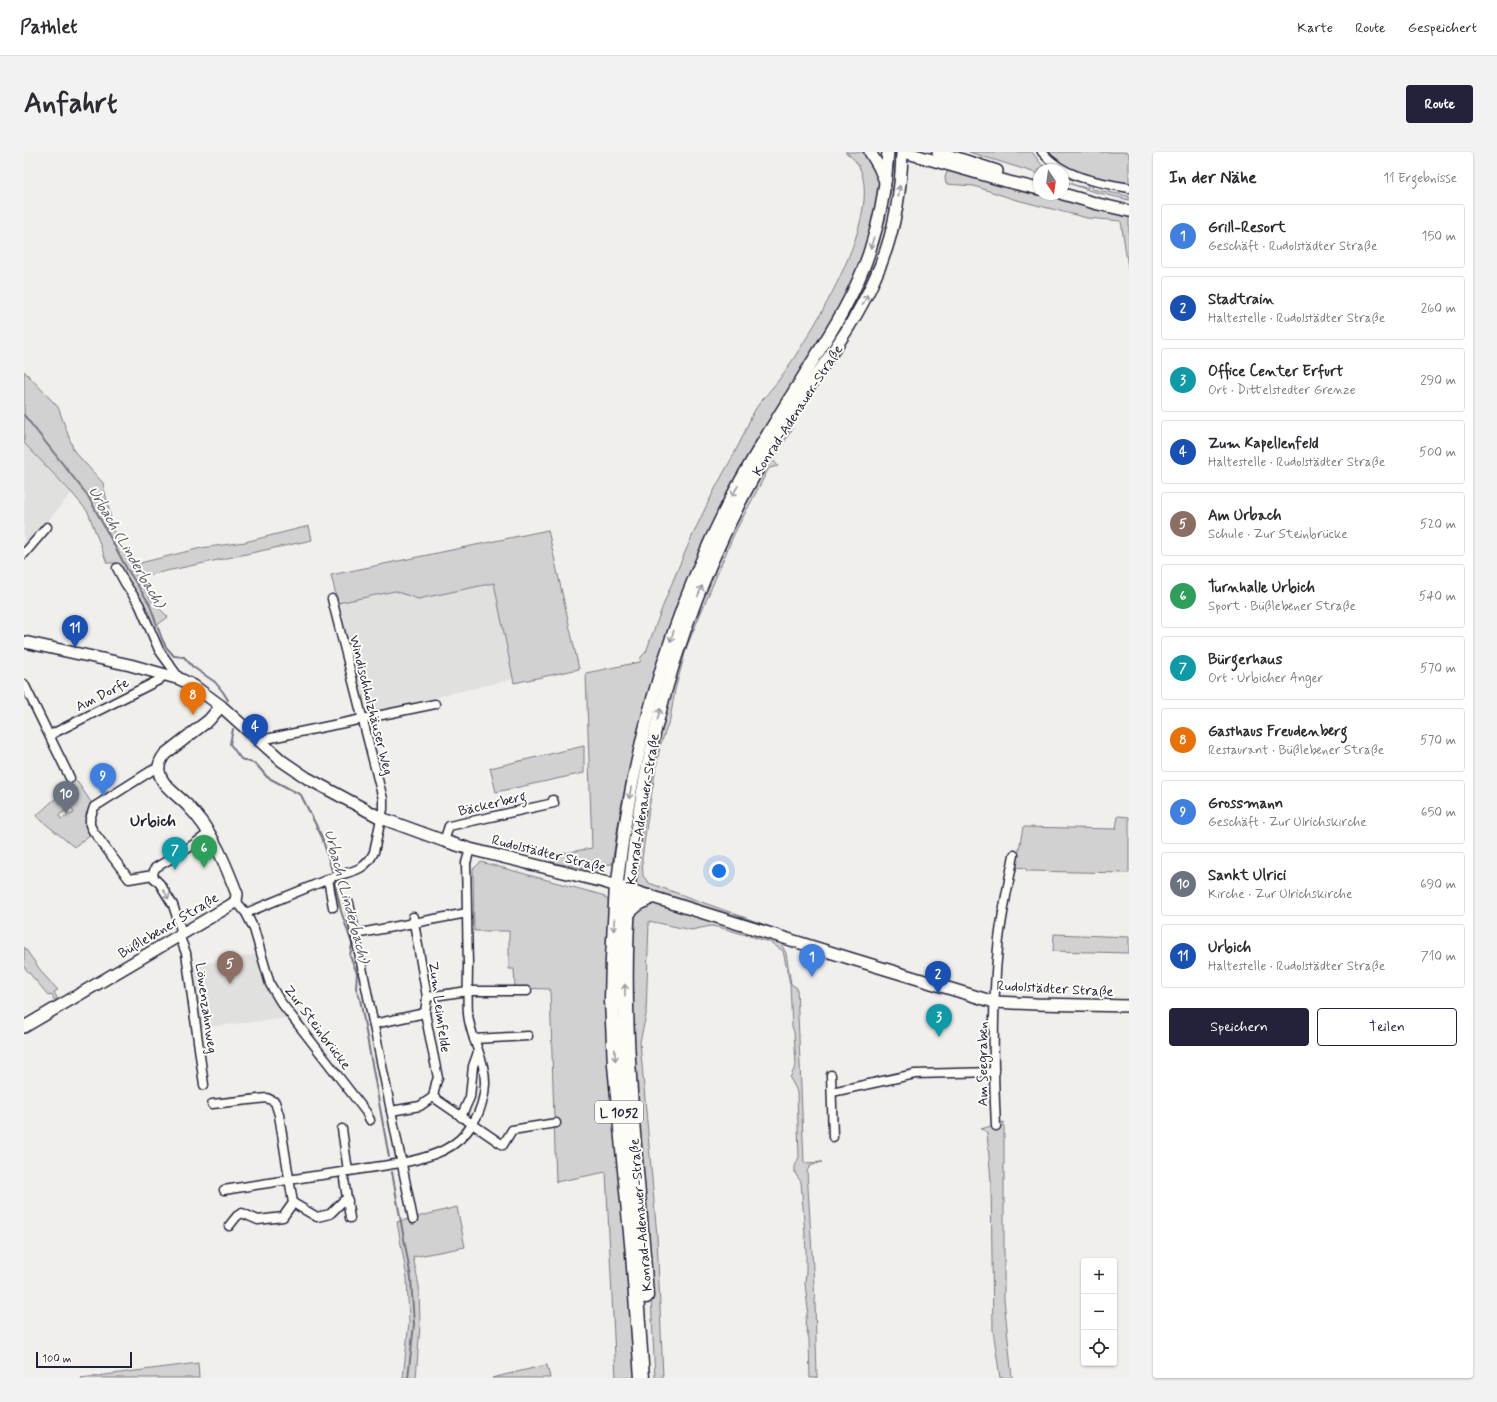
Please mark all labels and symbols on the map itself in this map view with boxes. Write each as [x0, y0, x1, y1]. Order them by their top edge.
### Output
north arrow [1033, 164, 1069, 200]
one-way arrow [895, 185, 903, 198]
one-way arrow [868, 237, 876, 249]
one-way arrow [862, 294, 869, 306]
street label: Konrad-Adenauer-Straße [749, 341, 847, 480]
water label: Urbach (Linderbach) [83, 483, 170, 613]
one-way arrow [731, 485, 739, 497]
one-way arrow [697, 585, 705, 597]
pin: 11 [62, 615, 88, 648]
one-way arrow [668, 629, 675, 642]
street label: Windischholzhäuser Weg [345, 633, 397, 777]
street label: Am Dorfe [73, 674, 133, 716]
pin: 8 [180, 682, 206, 715]
one-way arrow [656, 708, 663, 721]
pin: 4 [242, 714, 268, 747]
street label: Konrad-Adenauer-Straße [622, 732, 664, 886]
pin: 9 [90, 763, 116, 796]
pin: 10 [53, 781, 79, 814]
one-way arrow [626, 786, 634, 799]
street label: Bäckerberg [457, 787, 528, 822]
district label: Urbich [130, 811, 176, 832]
water label: Urbach (Linderbach) [319, 827, 374, 967]
street label: Rudolstädter Straße [490, 831, 608, 877]
pin: 6 [191, 835, 217, 868]
pin: 7 [162, 837, 188, 870]
your location [709, 861, 729, 881]
one-way arrow [163, 888, 171, 900]
street label: Büßlebener Straße [115, 889, 222, 963]
one-way arrow [611, 918, 618, 931]
pin: 1 [799, 944, 825, 977]
pin: 5 [217, 951, 243, 984]
street label: Zum Leimfelde [424, 961, 454, 1054]
pin: 2 [925, 961, 951, 994]
street label: Löwenzahnweg [191, 962, 221, 1055]
street label: Rudolstädter Straße [996, 977, 1114, 1001]
street label: Zur Steinbrücke [280, 982, 355, 1074]
one-way arrow [622, 984, 629, 997]
pin: 3 [926, 1004, 952, 1037]
street label: Am Seegraben [974, 1021, 993, 1107]
one-way arrow [611, 1048, 618, 1061]
road number: L 1052 [595, 1101, 643, 1123]
street label: Konrad-Adenauer-Straße [625, 1138, 657, 1292]
scale bar [36, 1350, 132, 1369]

